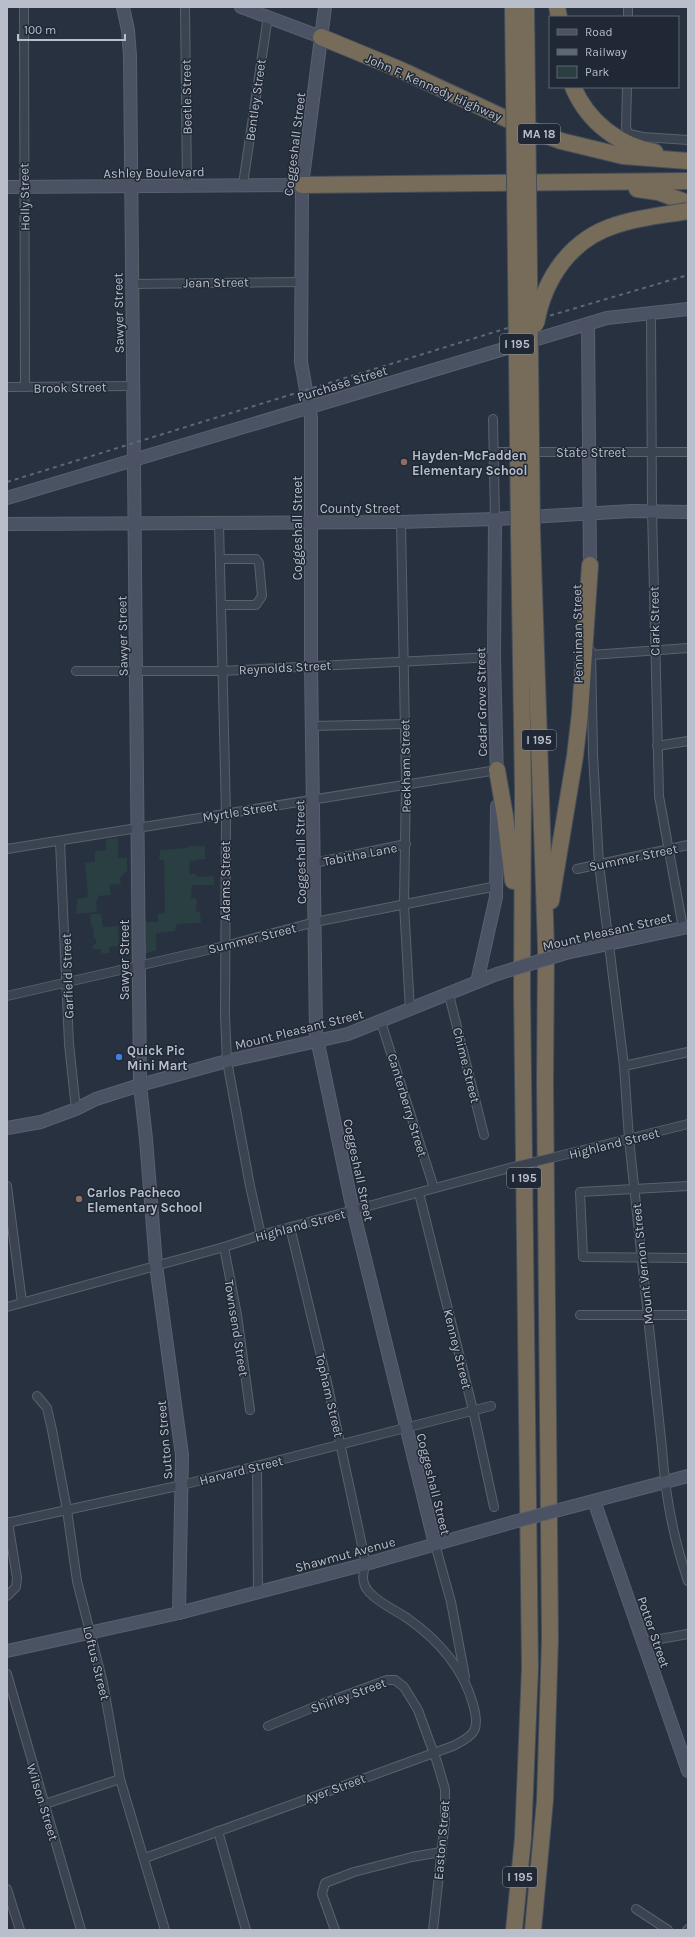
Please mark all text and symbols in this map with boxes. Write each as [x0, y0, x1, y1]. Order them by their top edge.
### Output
scale bar [18, 16, 125, 42]
legend [549, 16, 679, 88]
text: 100 m [24, 23, 56, 37]
text: Road [585, 25, 613, 39]
text: Railway [585, 45, 627, 59]
street label: John F. Kennedy Highway [363, 51, 504, 124]
street label: Bentley Street [242, 58, 269, 142]
street label: Beetle Street [178, 59, 195, 135]
text: Park [585, 65, 610, 79]
street label: Coggeshall Street [281, 91, 308, 197]
road number: MA 18 [518, 124, 560, 144]
street label: Holly Street [16, 163, 33, 231]
street label: Ashley Boulevard [103, 164, 205, 181]
street label: Sawyer Street [110, 272, 127, 353]
street label: Jean Street [183, 274, 249, 291]
road number: I 195 [500, 334, 534, 354]
street label: Purchase Street [295, 363, 389, 404]
street label: Brook Street [33, 379, 107, 396]
street label: State Street [556, 445, 626, 460]
place label: Hayden-McFadden Elementary School [412, 448, 527, 478]
marker: Hayden-McFadden Elementary School [399, 457, 409, 467]
street label: Coggeshall Street [290, 476, 305, 580]
street label: County Street [320, 501, 400, 516]
street label: Penniman Street [569, 584, 586, 684]
street label: Clark Street [646, 586, 663, 656]
street label: Sawyer Street [114, 595, 131, 676]
street label: Cedar Grove Street [473, 647, 490, 757]
street label: Reynolds Street [238, 658, 332, 677]
street label: Peckham Street [397, 719, 414, 813]
road number: I 195 [522, 730, 556, 750]
street label: Myrtle Street [201, 798, 279, 825]
street label: Coggeshall Street [292, 800, 309, 904]
street label: Tabitha Lane [322, 840, 399, 869]
street label: Adams Street [218, 841, 233, 921]
street label: Summer Street [587, 841, 679, 874]
street label: Mount Pleasant Street [541, 909, 673, 954]
street label: Sawyer Street [117, 920, 132, 1000]
street label: Summer Street [207, 920, 298, 957]
street label: Garfield Street [59, 933, 76, 1019]
street label: Mount Pleasant Street [233, 1006, 365, 1053]
street label: Chime Street [450, 1026, 483, 1105]
place label: Quick Pic Mini Mart [127, 1043, 188, 1073]
street label: Canterberry Street [385, 1051, 430, 1159]
marker: Quick Pic Mini Mart [114, 1052, 124, 1062]
street label: Coggeshall Street [340, 1118, 377, 1223]
street label: Highland Street [567, 1125, 661, 1162]
road number: I 195 [507, 1168, 541, 1188]
place label: Carlos Pacheco Elementary School [87, 1185, 202, 1215]
marker: Carlos Pacheco Elementary School [74, 1194, 84, 1204]
street label: Mount Vernon Street [629, 1203, 656, 1325]
street label: Highland Street [253, 1206, 347, 1245]
street label: Townsend Street [221, 1279, 252, 1378]
street label: Kenney Street [440, 1308, 475, 1391]
street label: Topham Street [313, 1351, 347, 1439]
street label: Sutton Street [154, 1400, 175, 1480]
street label: Coggeshall Street [414, 1432, 453, 1537]
street label: Harvard Street [198, 1453, 284, 1488]
street label: Shawmut Avenue [293, 1534, 397, 1575]
street label: Potter Street [634, 1595, 673, 1670]
street label: Loftus Street [80, 1624, 113, 1702]
street label: Shirley Street [308, 1675, 388, 1716]
street label: Wilson Street [24, 1762, 61, 1843]
street label: Ayer Street [303, 1771, 368, 1806]
street label: Easton Street [431, 1799, 452, 1880]
road number: I 195 [503, 1867, 537, 1887]

